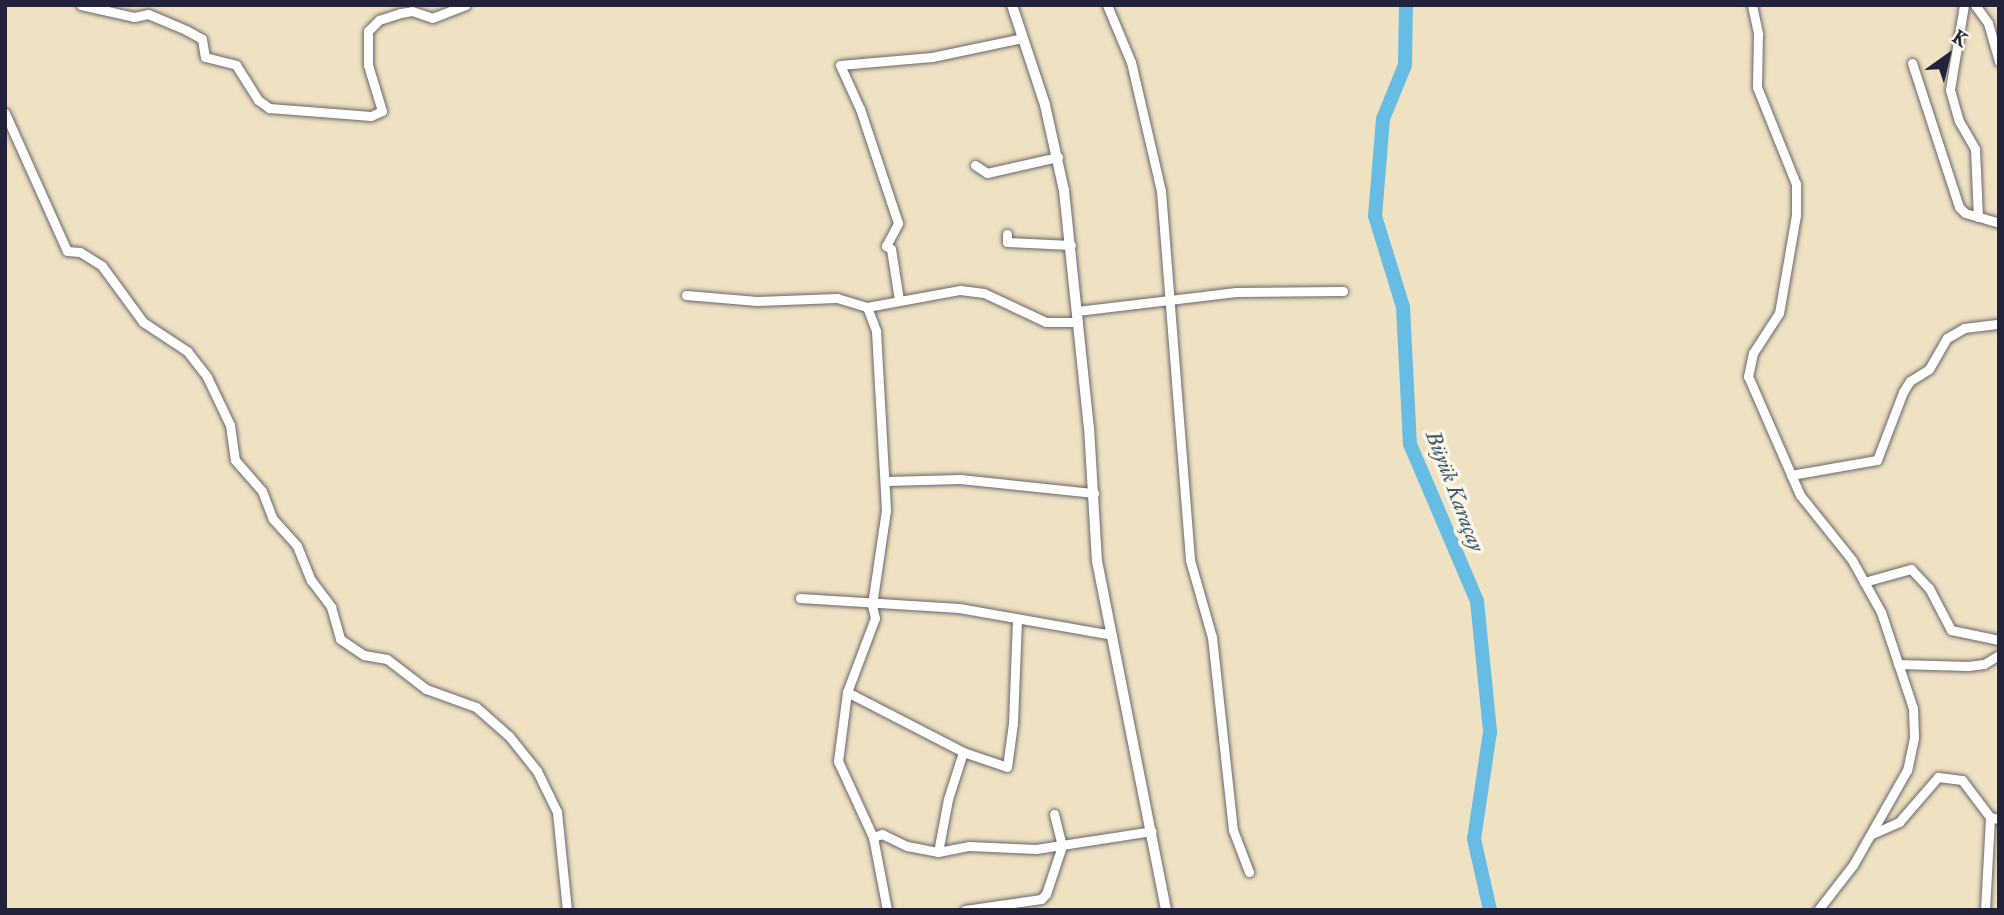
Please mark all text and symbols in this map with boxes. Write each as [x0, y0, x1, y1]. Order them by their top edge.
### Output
north arrow [1913, 21, 1983, 91]
text: K [1948, 25, 1972, 51]
water label: Büyük Karaçay [1420, 427, 1490, 555]

